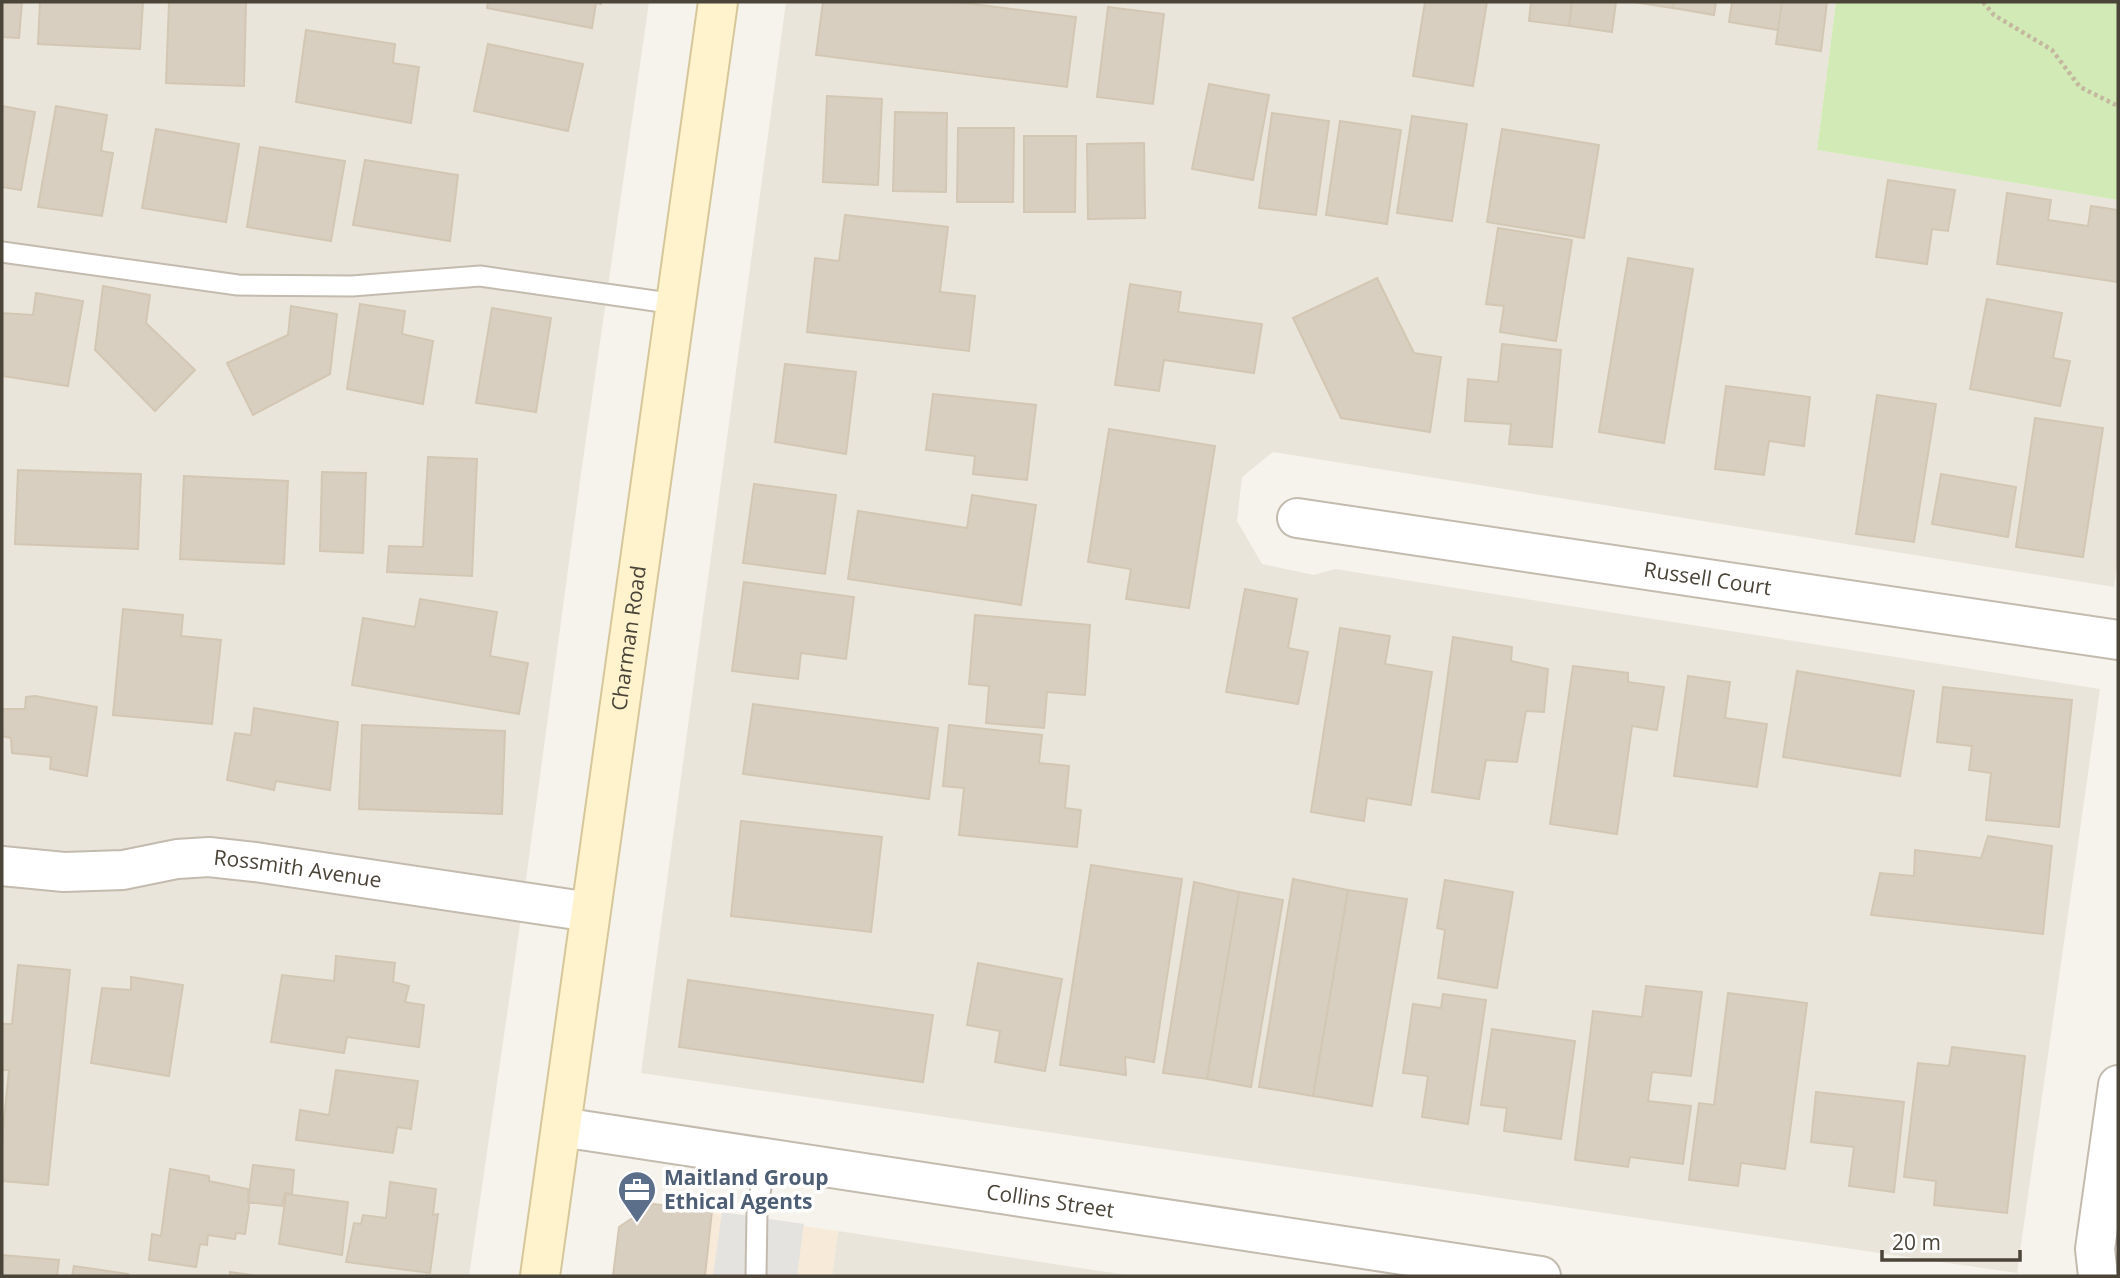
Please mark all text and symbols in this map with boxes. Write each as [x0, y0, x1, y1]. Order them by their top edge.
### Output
street label: Russell Court [1642, 555, 1773, 601]
street label: Charman Road [604, 564, 652, 712]
street label: Rossmith Avenue [212, 843, 384, 894]
place label: Maitland Group Ethical Agents [664, 1163, 828, 1215]
office icon: Maitland Group Ethical Agents [616, 1169, 658, 1224]
street label: Collins Street [985, 1177, 1116, 1224]
scale bar [1882, 1218, 2020, 1262]
text: 20 m [1892, 1228, 1941, 1256]

